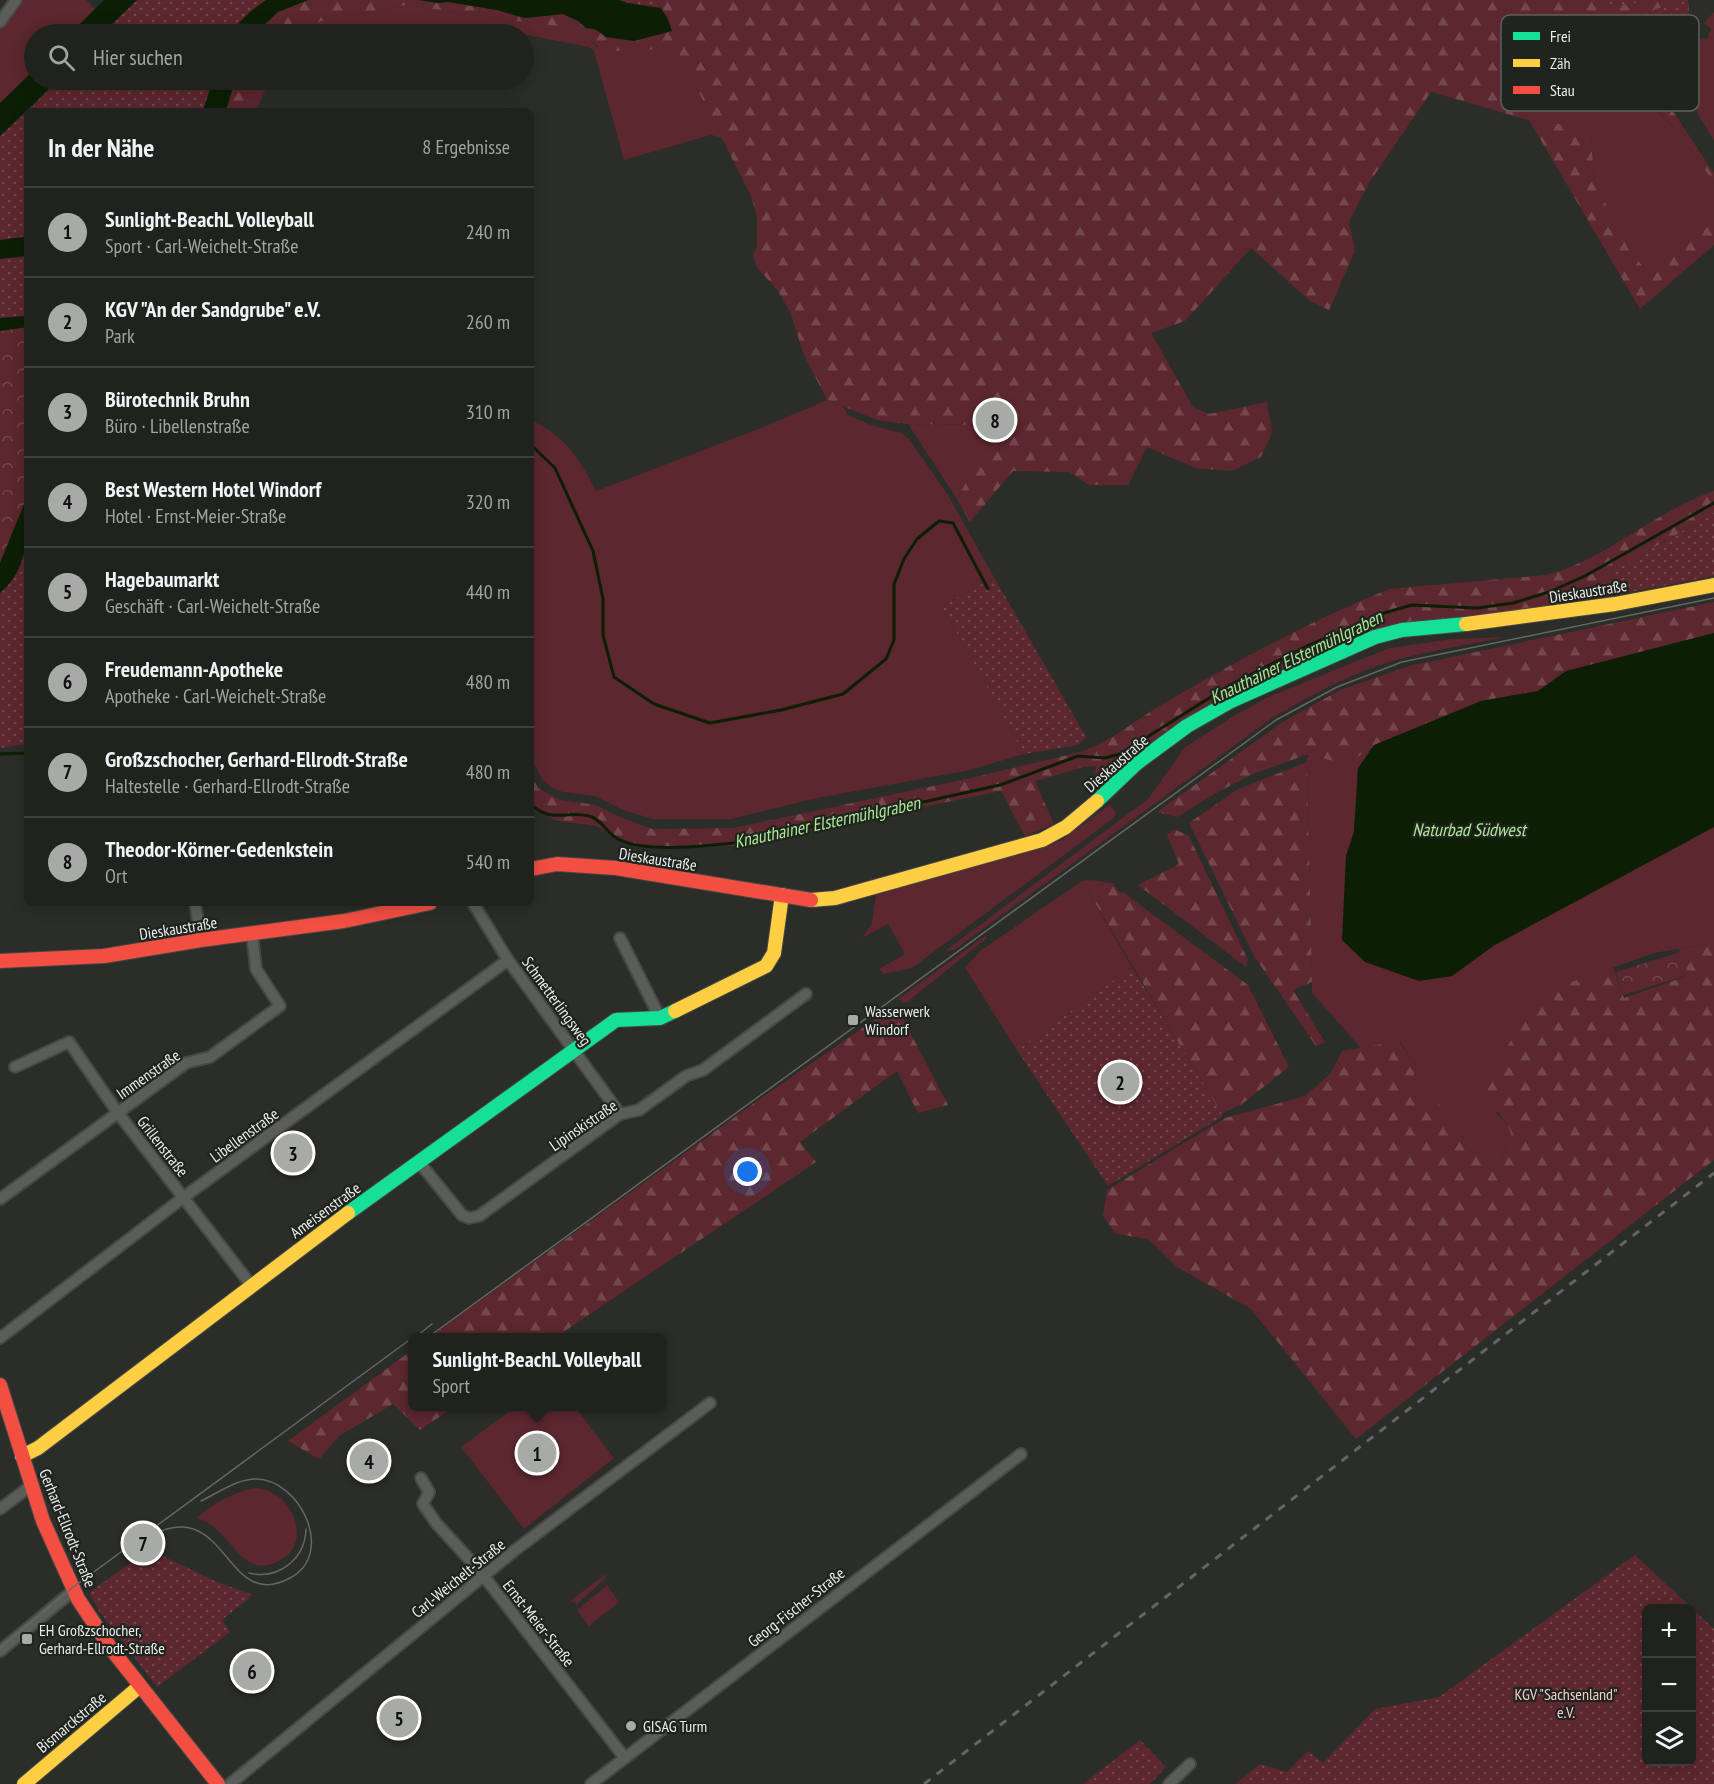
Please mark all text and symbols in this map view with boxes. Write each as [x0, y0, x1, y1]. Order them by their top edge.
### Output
legend [1501, 15, 1699, 111]
search box [24, 24, 534, 90]
text: Frei [1550, 26, 1571, 46]
icon: search [45, 41, 78, 74]
text: Hier suchen [93, 43, 183, 71]
text: Zäh [1550, 53, 1570, 73]
text: Stau [1550, 80, 1575, 100]
text: In der Nähe [48, 131, 154, 164]
text: 8 Ergebnisse [422, 134, 510, 160]
text: Sunlight-BeachL Volleyball [105, 205, 314, 233]
text: 1 [63, 219, 72, 245]
text: 240 m [466, 219, 510, 245]
text: Sport · Carl-Weichelt-Straße [105, 233, 298, 259]
text: KGV "An der Sandgrube" e.V. [105, 295, 321, 323]
text: 2 [63, 309, 72, 335]
text: 260 m [466, 309, 510, 335]
text: Park [105, 323, 135, 349]
text: Bürotechnik Bruhn [105, 385, 250, 413]
pin: 8 [976, 398, 1014, 442]
text: 3 [63, 399, 72, 425]
text: 310 m [466, 399, 510, 425]
text: Büro · Libellenstraße [105, 413, 250, 439]
text: Best Western Hotel Windorf [105, 475, 321, 503]
text: 4 [63, 489, 72, 515]
text: 320 m [466, 489, 510, 515]
text: Hotel · Ernst-Meier-Straße [105, 503, 286, 529]
text: Hagebaumarkt [105, 565, 219, 593]
street label: Dieskaustraße [1548, 575, 1628, 607]
text: 5 [63, 579, 72, 605]
text: 440 m [466, 579, 510, 605]
text: Geschäft · Carl-Weichelt-Straße [105, 593, 320, 619]
water label: Knauthainer Elstermühlgraben [1206, 605, 1387, 709]
text: Freudemann-Apotheke [105, 655, 283, 683]
text: 6 [63, 669, 72, 695]
text: 480 m [466, 669, 510, 695]
text: Apotheke · Carl-Weichelt-Straße [105, 683, 326, 709]
street label: Dieskaustraße [1080, 730, 1152, 796]
text: Großzschocher, Gerhard-Ellrodt-Straße [105, 745, 408, 773]
text: 7 [63, 759, 72, 785]
text: 480 m [466, 759, 510, 785]
text: Haltestelle · Gerhard-Ellrodt-Straße [105, 773, 350, 799]
water label: Knauthainer Elstermühlgraben [732, 791, 923, 853]
water label: Naturbad Südwest [1412, 818, 1528, 841]
text: Theodor-Körner-Gedenkstein [105, 835, 333, 863]
street label: Dieskaustraße [618, 843, 698, 875]
text: 8 [63, 849, 72, 875]
text: 540 m [466, 849, 510, 875]
text: Ort [105, 863, 127, 889]
street label: Dieskaustraße [138, 912, 218, 944]
street label: Schmetterlingsweg [518, 952, 596, 1050]
place label: Wasserwerk Windorf [865, 1001, 931, 1039]
marker: Wasserwerk Windorf [846, 1013, 860, 1027]
street label: Immenstraße [112, 1045, 184, 1103]
pin: 2 [1100, 1060, 1140, 1104]
street label: Lipinskistraße [545, 1095, 621, 1155]
street label: Libellenstraße [206, 1103, 282, 1167]
street label: Grillenstraße [133, 1112, 193, 1180]
pin: 3 [274, 1130, 312, 1176]
your location [733, 1157, 762, 1186]
street label: Ameisenstraße [286, 1178, 364, 1242]
popup [408, 1333, 666, 1411]
text: Sunlight-BeachL Volleyball [433, 1345, 641, 1373]
text: Sport [433, 1373, 470, 1399]
pin: 1 [518, 1430, 556, 1476]
pin: 4 [350, 1438, 388, 1484]
street label: Gerhard-Ellrodt-Straße [35, 1466, 101, 1590]
pin: 7 [124, 1520, 162, 1566]
street label: Carl-Weichelt-Straße [407, 1534, 509, 1622]
street label: Georg-Fischer-Straße [744, 1563, 848, 1651]
street label: Ernst-Meier-Straße [499, 1576, 579, 1670]
map controls [1642, 1604, 1696, 1766]
button: + [1642, 1604, 1696, 1658]
place label: EH Großzschocher, Gerhard-Ellrodt-Straße [39, 1620, 165, 1658]
marker: EH Großzschocher, Gerhard-Ellrodt-Straße [20, 1632, 34, 1646]
pin: 6 [232, 1648, 272, 1694]
button: − [1642, 1658, 1696, 1712]
park label: KGV "Sachsenland" e.V. [1514, 1684, 1618, 1722]
street label: Bismarckstraße [32, 1687, 110, 1757]
pin: 5 [380, 1696, 418, 1740]
button: layers [1642, 1712, 1696, 1766]
place label: GISAG Turm [643, 1716, 707, 1736]
marker: GISAG Turm [624, 1719, 638, 1733]

